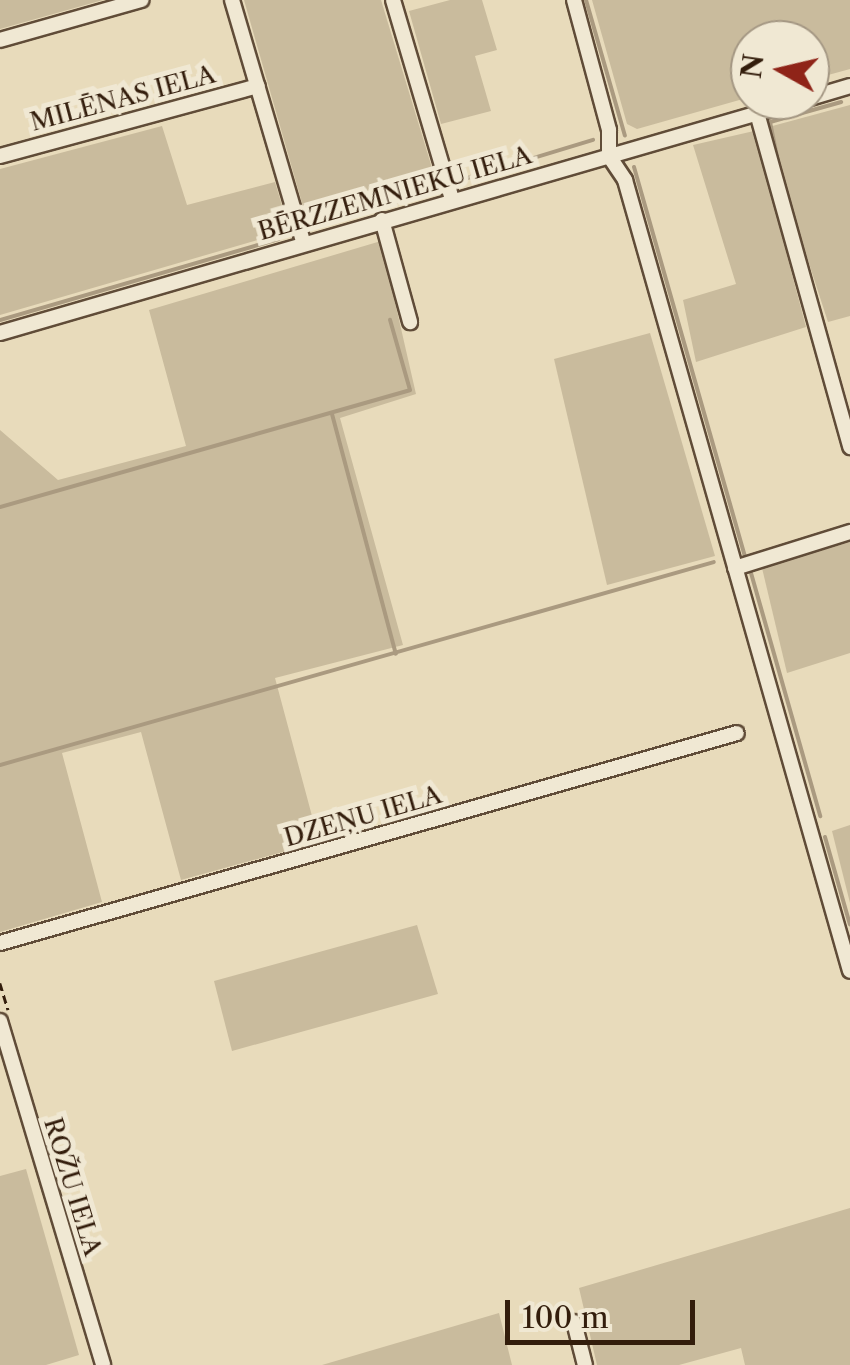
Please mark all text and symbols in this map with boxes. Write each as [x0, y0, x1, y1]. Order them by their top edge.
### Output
north arrow [730, 20, 830, 120]
text: N [734, 52, 771, 81]
street label: MILĒNAS IELA [27, 60, 219, 138]
street label: BĒRZZEMNIEKU IELA [255, 141, 535, 247]
street label: DZEŅU IELA [281, 780, 445, 854]
street label: ROŽU IELA [37, 1114, 107, 1260]
scale bar [510, 1280, 700, 1342]
text: 100 m [522, 1299, 609, 1336]

